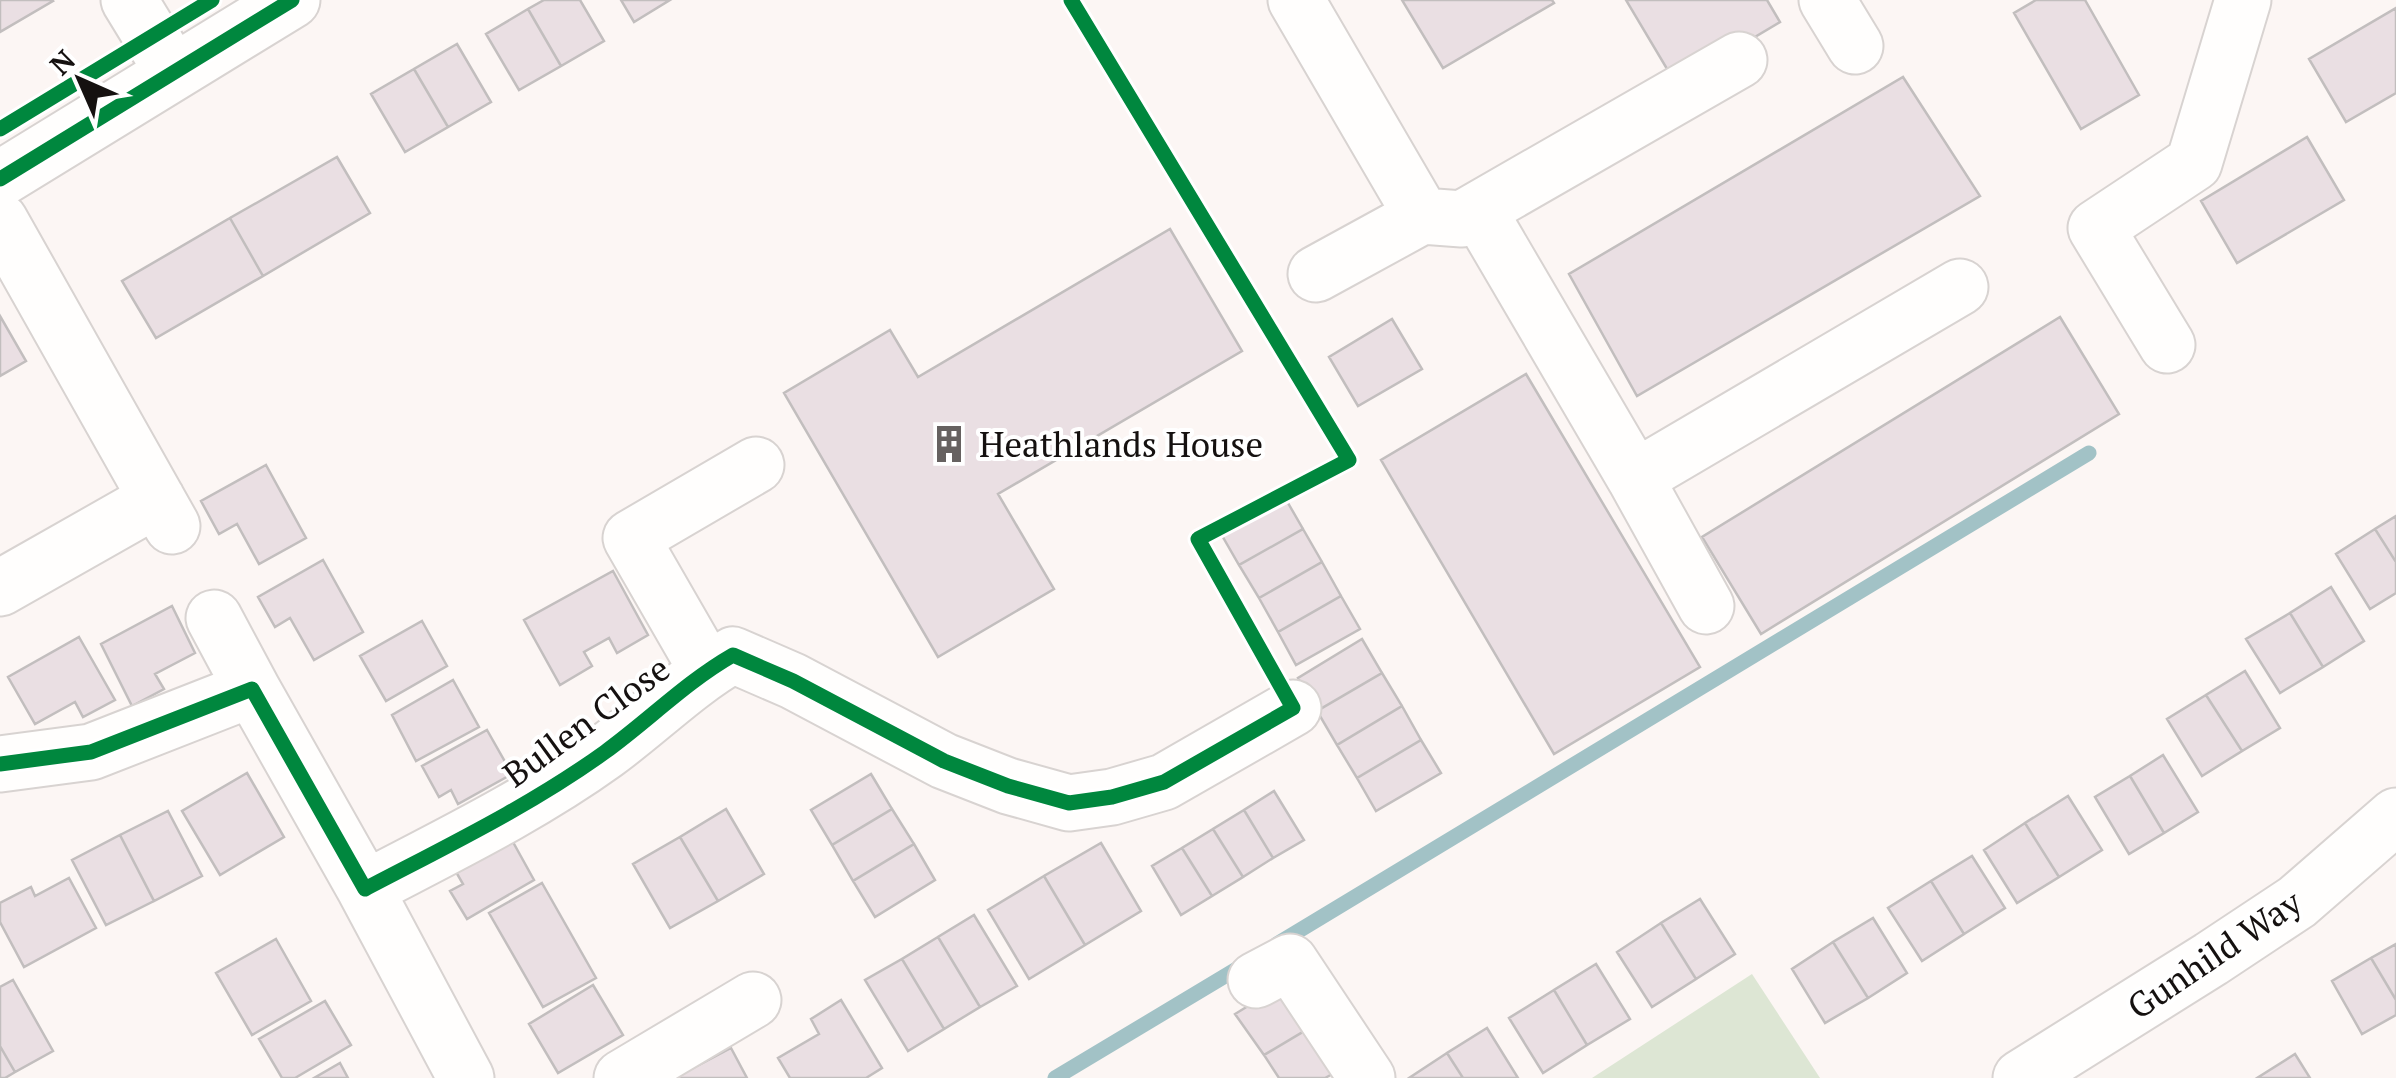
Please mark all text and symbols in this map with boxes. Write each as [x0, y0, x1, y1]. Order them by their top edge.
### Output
north arrow [30, 30, 130, 130]
text: N [41, 41, 83, 83]
place label: Heathlands House [979, 421, 1263, 467]
building icon: Heathlands House [928, 423, 970, 465]
street label: Bullen Close [494, 645, 678, 797]
street label: Gunhild Way [2118, 878, 2311, 1029]

